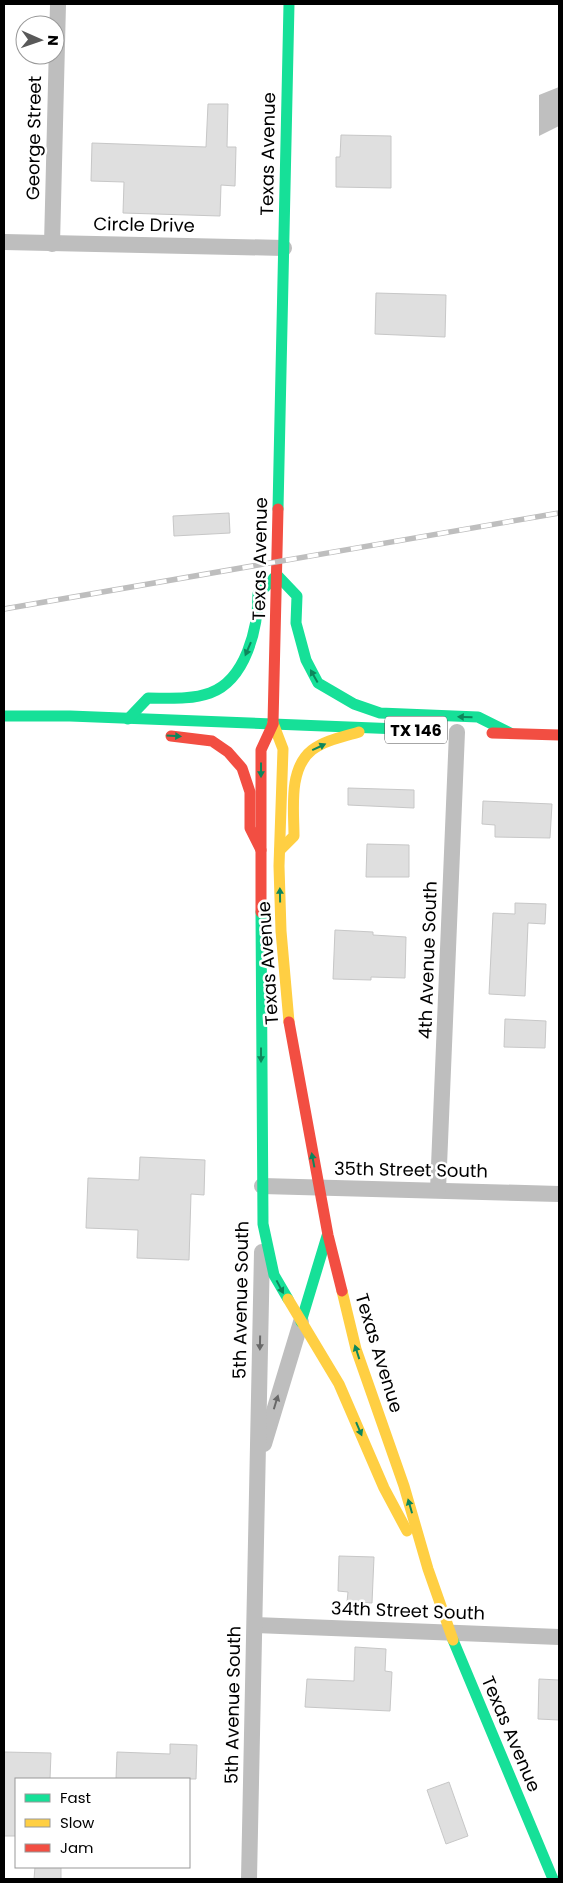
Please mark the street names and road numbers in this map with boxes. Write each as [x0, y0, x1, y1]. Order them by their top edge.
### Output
street label: George Street [20, 76, 47, 200]
street label: Texas Avenue [254, 92, 281, 216]
street label: Circle Drive [93, 211, 195, 238]
street label: Texas Avenue [246, 497, 273, 621]
road number: TX 146 [385, 716, 447, 744]
street label: 4th Avenue South [412, 880, 443, 1040]
street label: Texas Avenue [251, 901, 284, 1025]
street label: 35th Street South [334, 1156, 488, 1183]
street label: 5th Avenue South [227, 1221, 254, 1379]
street label: Texas Avenue [349, 1290, 409, 1416]
street label: 34th Street South [331, 1595, 485, 1626]
street label: 5th Avenue South [219, 1626, 246, 1784]
street label: Texas Avenue [476, 1672, 547, 1796]

